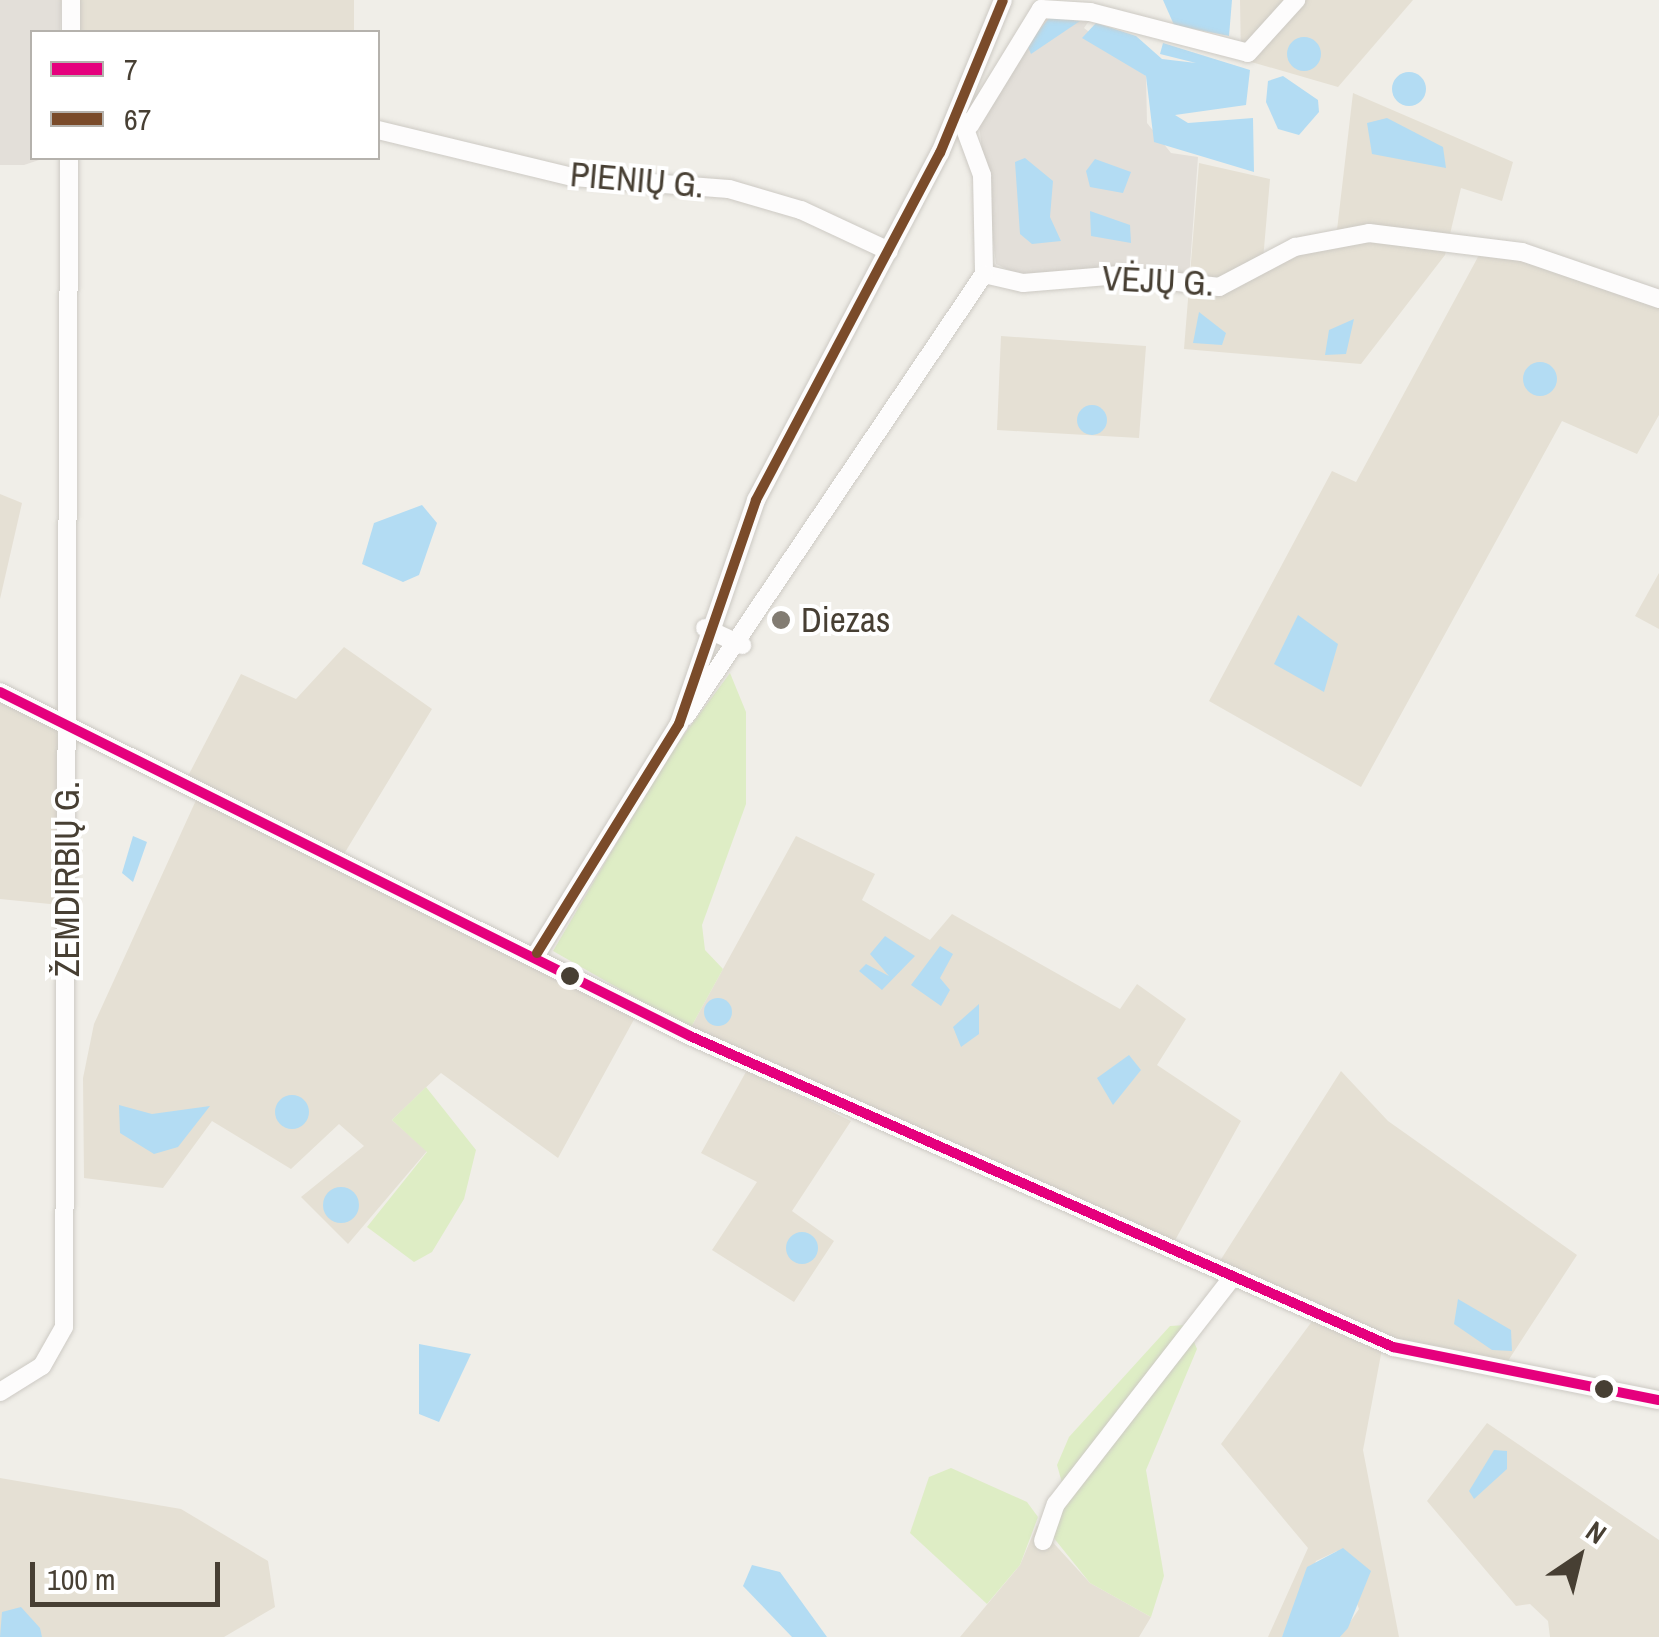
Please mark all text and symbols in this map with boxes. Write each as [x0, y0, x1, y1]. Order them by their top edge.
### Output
legend [30, 30, 380, 160]
text: 7 [124, 49, 138, 89]
text: 67 [124, 99, 151, 139]
street label: PIENIŲ G. [568, 153, 706, 207]
street label: VĖJŲ G. [1101, 257, 1215, 305]
place label: Diezas [801, 599, 890, 641]
marker: Diezas [770, 609, 792, 631]
street label: ŽEMDIRBIŲ G. [46, 781, 88, 977]
unlabelled marker [560, 966, 580, 986]
unlabelled marker [1594, 1379, 1614, 1399]
north arrow [1529, 1507, 1629, 1607]
text: N [1579, 1512, 1614, 1553]
scale bar [35, 1542, 225, 1604]
text: 100 m [47, 1559, 115, 1599]

